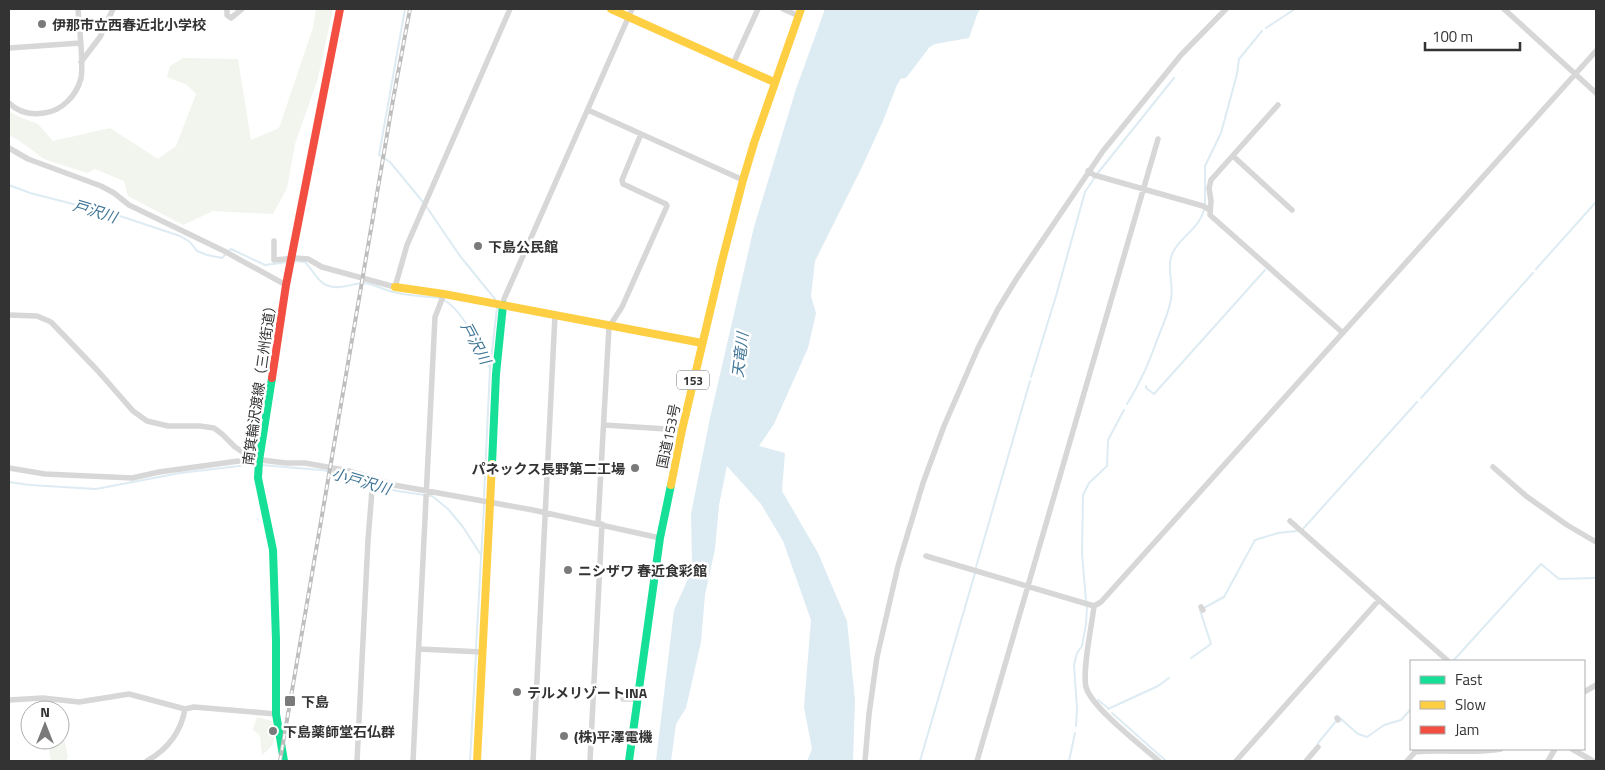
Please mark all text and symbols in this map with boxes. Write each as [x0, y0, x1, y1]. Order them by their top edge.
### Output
place label: 伊那市立西春近北小学校 [52, 14, 206, 35]
marker: 伊那市立西春近北小学校 [36, 18, 48, 30]
scale bar [1425, 20, 1520, 52]
text: 100 m [1432, 25, 1473, 48]
water label: 戸沢川 [70, 193, 122, 229]
place label: 下島公民館 [488, 236, 558, 257]
marker: 下島公民館 [472, 240, 484, 252]
street label: 南箕輪沢渡線（三州街道） [237, 297, 281, 467]
water label: 戸沢川 [455, 318, 498, 370]
water label: 天竜川 [726, 329, 754, 379]
road number: 153 [677, 370, 709, 390]
street label: 国道153号 [651, 402, 685, 470]
place label: パネックス長野第二工場 [471, 458, 625, 479]
water label: 小戸沢川 [329, 462, 395, 501]
marker: パネックス長野第二工場 [629, 462, 641, 474]
place label: ニシザワ 春近食彩館 [578, 560, 707, 581]
marker: ニシザワ 春近食彩館 [562, 564, 574, 576]
legend [1410, 660, 1585, 750]
text: Fast [1455, 668, 1483, 691]
place label: テルメリゾートINA [527, 682, 648, 703]
marker: テルメリゾートINA [511, 686, 523, 698]
place label: 下島 [301, 691, 329, 712]
text: Slow [1455, 693, 1486, 716]
marker: 下島 [283, 694, 297, 708]
north arrow [20, 700, 70, 750]
text: N [40, 701, 50, 722]
text: Jam [1455, 718, 1479, 741]
place label: 下島薬師堂石仏群 [283, 721, 395, 742]
marker: 下島薬師堂石仏群 [267, 725, 279, 737]
place label: (株)平澤電機 [574, 726, 653, 747]
marker: (株)平澤電機 [558, 730, 570, 742]

